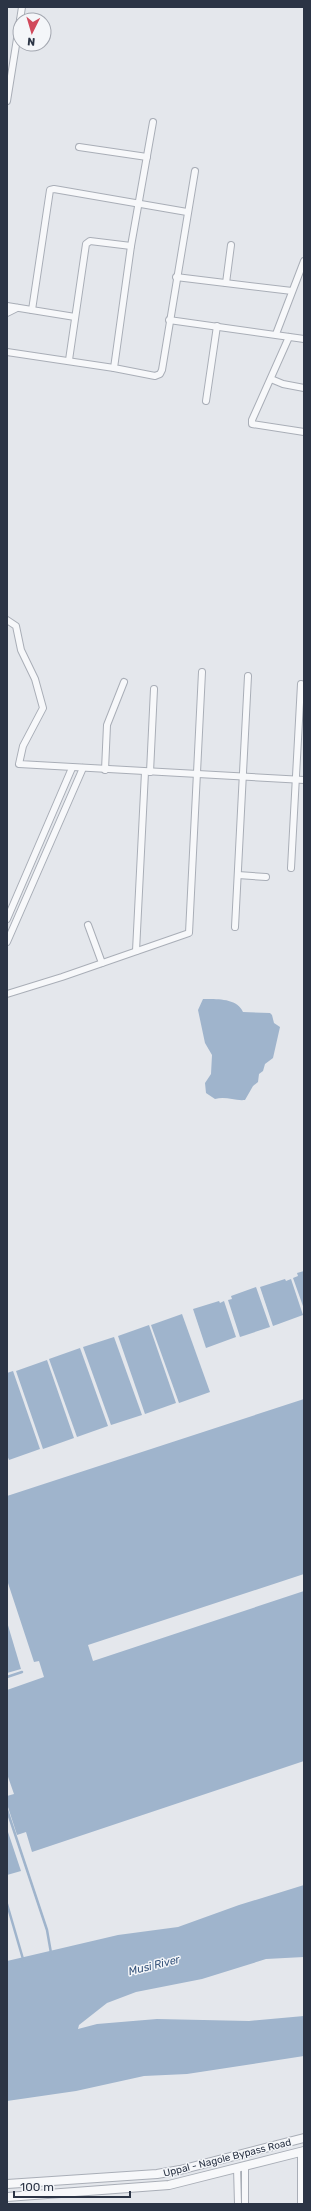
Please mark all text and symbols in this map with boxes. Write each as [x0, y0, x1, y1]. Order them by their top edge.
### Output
north arrow [12, 12, 52, 52]
text: N [27, 35, 36, 48]
water label: Musi River [127, 1953, 182, 1978]
street label: Uppal - Nagole Bypass Road [162, 2136, 292, 2180]
scale bar [14, 2173, 130, 2199]
text: 100 m [20, 2180, 54, 2194]

